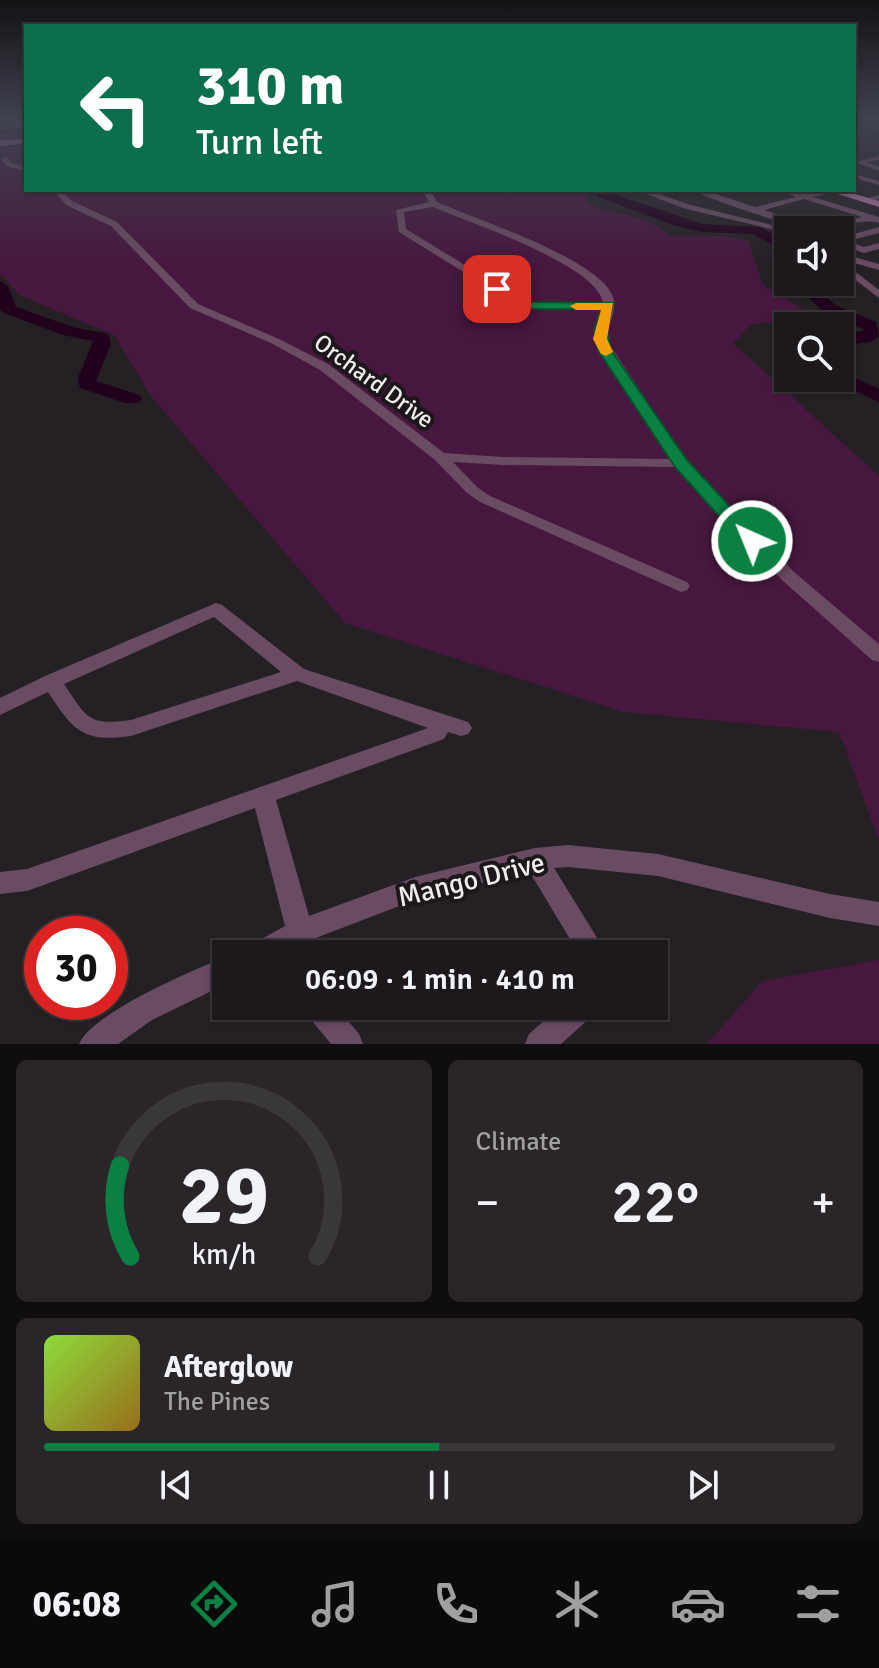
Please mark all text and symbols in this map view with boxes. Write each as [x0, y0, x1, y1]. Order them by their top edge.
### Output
text: 310 m [196, 51, 344, 120]
icon: left [64, 56, 168, 160]
text: Turn left [196, 120, 323, 165]
map controls [774, 216, 854, 392]
button: sound [774, 216, 854, 296]
pin [463, 255, 531, 323]
icon: arrive [475, 267, 519, 311]
button: search [774, 312, 854, 392]
street label: Orchard Drive [308, 327, 440, 435]
position arrow [710, 499, 794, 583]
street label: Mango Drive [394, 845, 548, 915]
speed limit sign: 30 [24, 916, 128, 1020]
text: 06:09 · 1 min · 410 m [305, 961, 575, 998]
text: Climate [476, 1126, 561, 1158]
text: 29 [179, 1145, 269, 1247]
text: 22° [611, 1166, 699, 1240]
text: − [476, 1176, 499, 1230]
text: + [811, 1176, 835, 1230]
text: km/h [191, 1237, 256, 1272]
text: Afterglow [164, 1349, 293, 1386]
text: The Pines [164, 1386, 270, 1418]
icon: previous [154, 1463, 198, 1507]
icon: pause [417, 1463, 461, 1507]
icon: next [681, 1463, 725, 1507]
icon: directions [186, 1576, 242, 1632]
icon: music [307, 1576, 363, 1632]
icon: phone [428, 1576, 484, 1632]
icon: climate [549, 1576, 605, 1632]
icon: car [670, 1576, 726, 1632]
icon: filters [790, 1576, 846, 1632]
text: 06:08 [32, 1582, 121, 1627]

